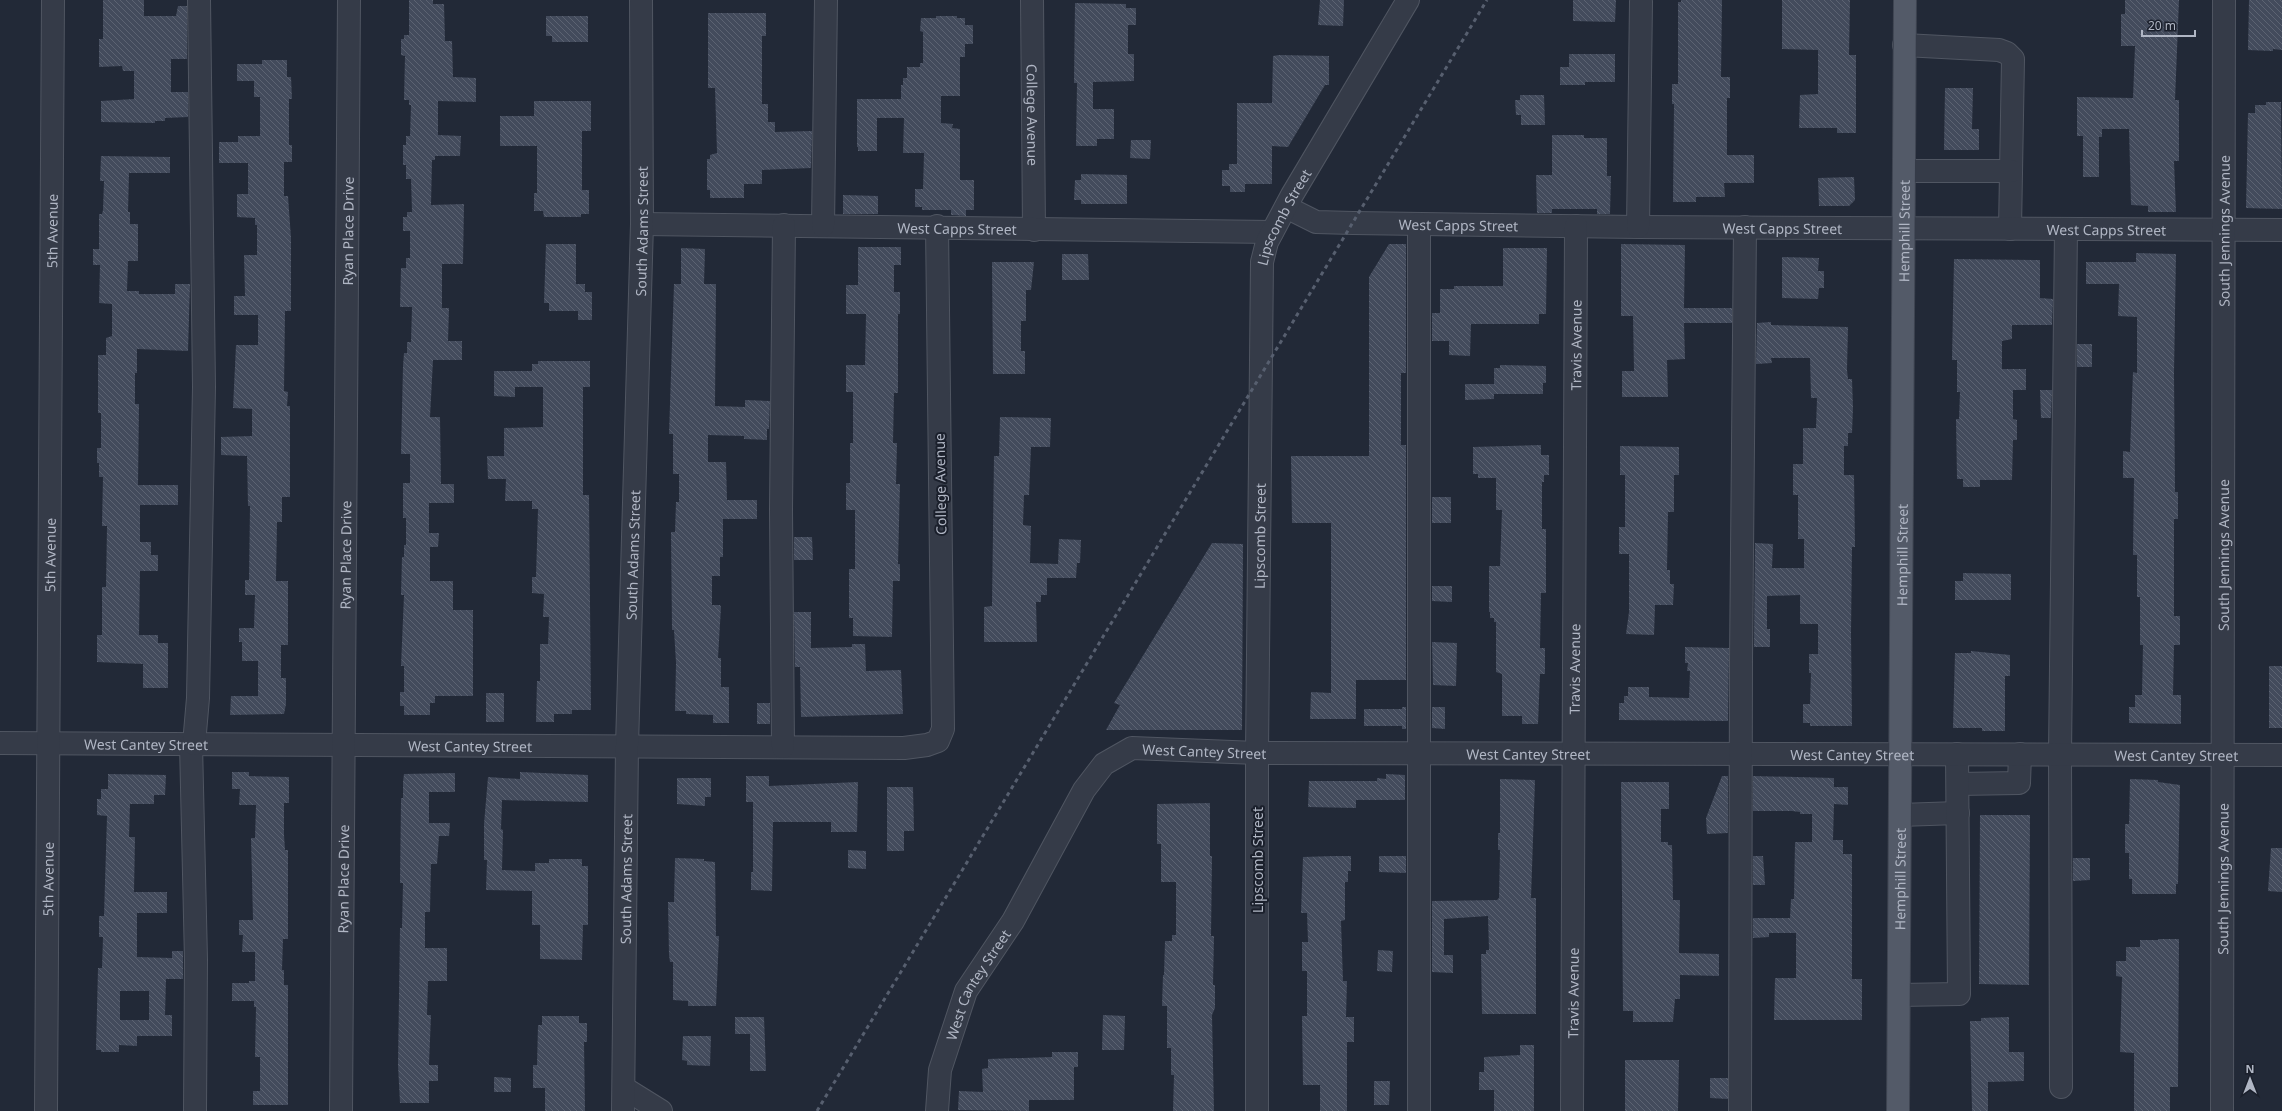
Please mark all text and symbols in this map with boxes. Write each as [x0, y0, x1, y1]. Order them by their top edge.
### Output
scale bar [2142, 12, 2195, 38]
text: 20 m [2148, 17, 2176, 34]
street label: College Avenue [1023, 64, 1043, 166]
street label: South Jennings Avenue [2214, 155, 2233, 307]
street label: Lipscomb Street [1252, 165, 1315, 267]
street label: South Adams Street [630, 166, 652, 297]
street label: Ryan Place Drive [337, 176, 357, 286]
street label: Hemphill Street [1894, 180, 1913, 282]
street label: 5th Avenue [42, 194, 61, 268]
street label: West Capps Street [1399, 214, 1518, 235]
street label: West Capps Street [897, 218, 1017, 238]
street label: West Capps Street [1723, 218, 1842, 237]
street label: West Capps Street [2047, 219, 2166, 239]
street label: Travis Avenue [1566, 299, 1585, 390]
street label: College Avenue [930, 433, 950, 535]
street label: South Jennings Avenue [2213, 479, 2233, 631]
street label: Lipscomb Street [1249, 483, 1269, 589]
street label: South Adams Street [621, 490, 644, 620]
street label: Ryan Place Drive [335, 500, 355, 610]
street label: Hemphill Street [1892, 504, 1911, 606]
street label: 5th Avenue [40, 518, 59, 592]
street label: Travis Avenue [1564, 623, 1584, 714]
street label: West Cantey Street [84, 734, 208, 754]
street label: West Cantey Street [408, 736, 532, 755]
street label: West Cantey Street [1142, 739, 1266, 763]
street label: West Cantey Street [1466, 744, 1590, 763]
street label: West Cantey Street [1790, 745, 1914, 764]
street label: West Cantey Street [2114, 745, 2238, 764]
street label: South Jennings Avenue [2213, 803, 2232, 955]
street label: Lipscomb Street [1248, 807, 1267, 913]
street label: South Adams Street [615, 814, 636, 944]
street label: Ryan Place Drive [333, 824, 353, 934]
street label: Hemphill Street [1890, 828, 1909, 930]
street label: 5th Avenue [38, 842, 57, 916]
street label: West Cantey Street [941, 925, 1014, 1043]
street label: Travis Avenue [1563, 947, 1582, 1038]
north arrow [2230, 1059, 2270, 1099]
text: N [2246, 1061, 2254, 1076]

